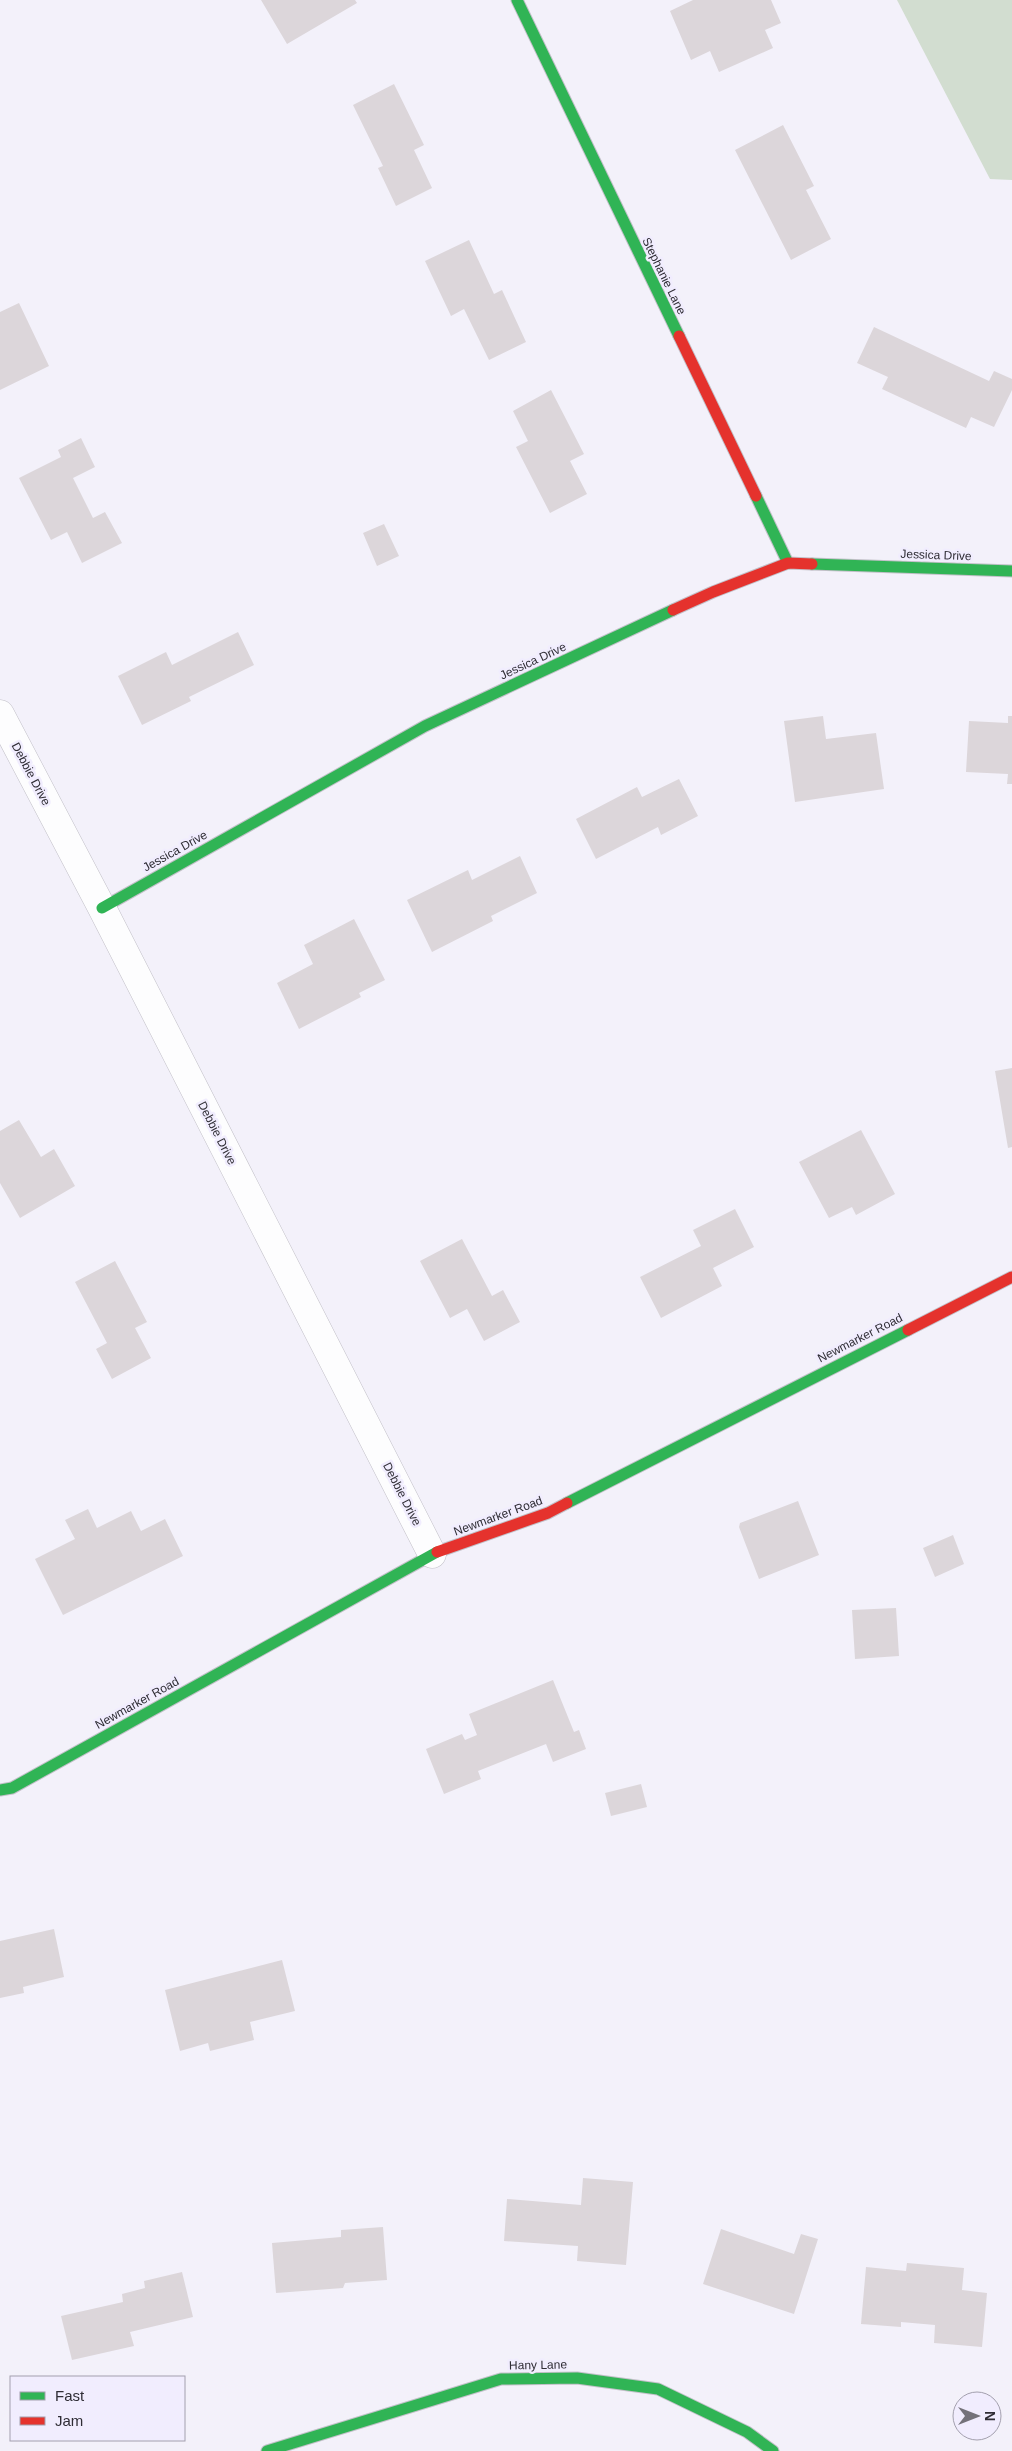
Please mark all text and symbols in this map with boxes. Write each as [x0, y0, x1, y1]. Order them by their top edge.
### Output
street label: Stephanie Lane [639, 235, 689, 317]
street label: Jessica Drive [900, 547, 972, 563]
street label: Jessica Drive [498, 639, 569, 682]
street label: Debbie Drive [9, 740, 54, 808]
street label: Jessica Drive [140, 827, 210, 874]
street label: Debbie Drive [195, 1099, 239, 1167]
street label: Newmarker Road [815, 1311, 905, 1365]
street label: Debbie Drive [380, 1460, 424, 1528]
street label: Newmarker Road [452, 1493, 544, 1539]
street label: Newmarker Road [93, 1674, 181, 1732]
street label: Hany Lane [509, 2357, 567, 2373]
legend [10, 2376, 185, 2441]
text: Fast [55, 2387, 85, 2404]
north arrow [952, 2391, 1002, 2441]
text: N [982, 2411, 998, 2421]
text: Jam [55, 2412, 83, 2429]

